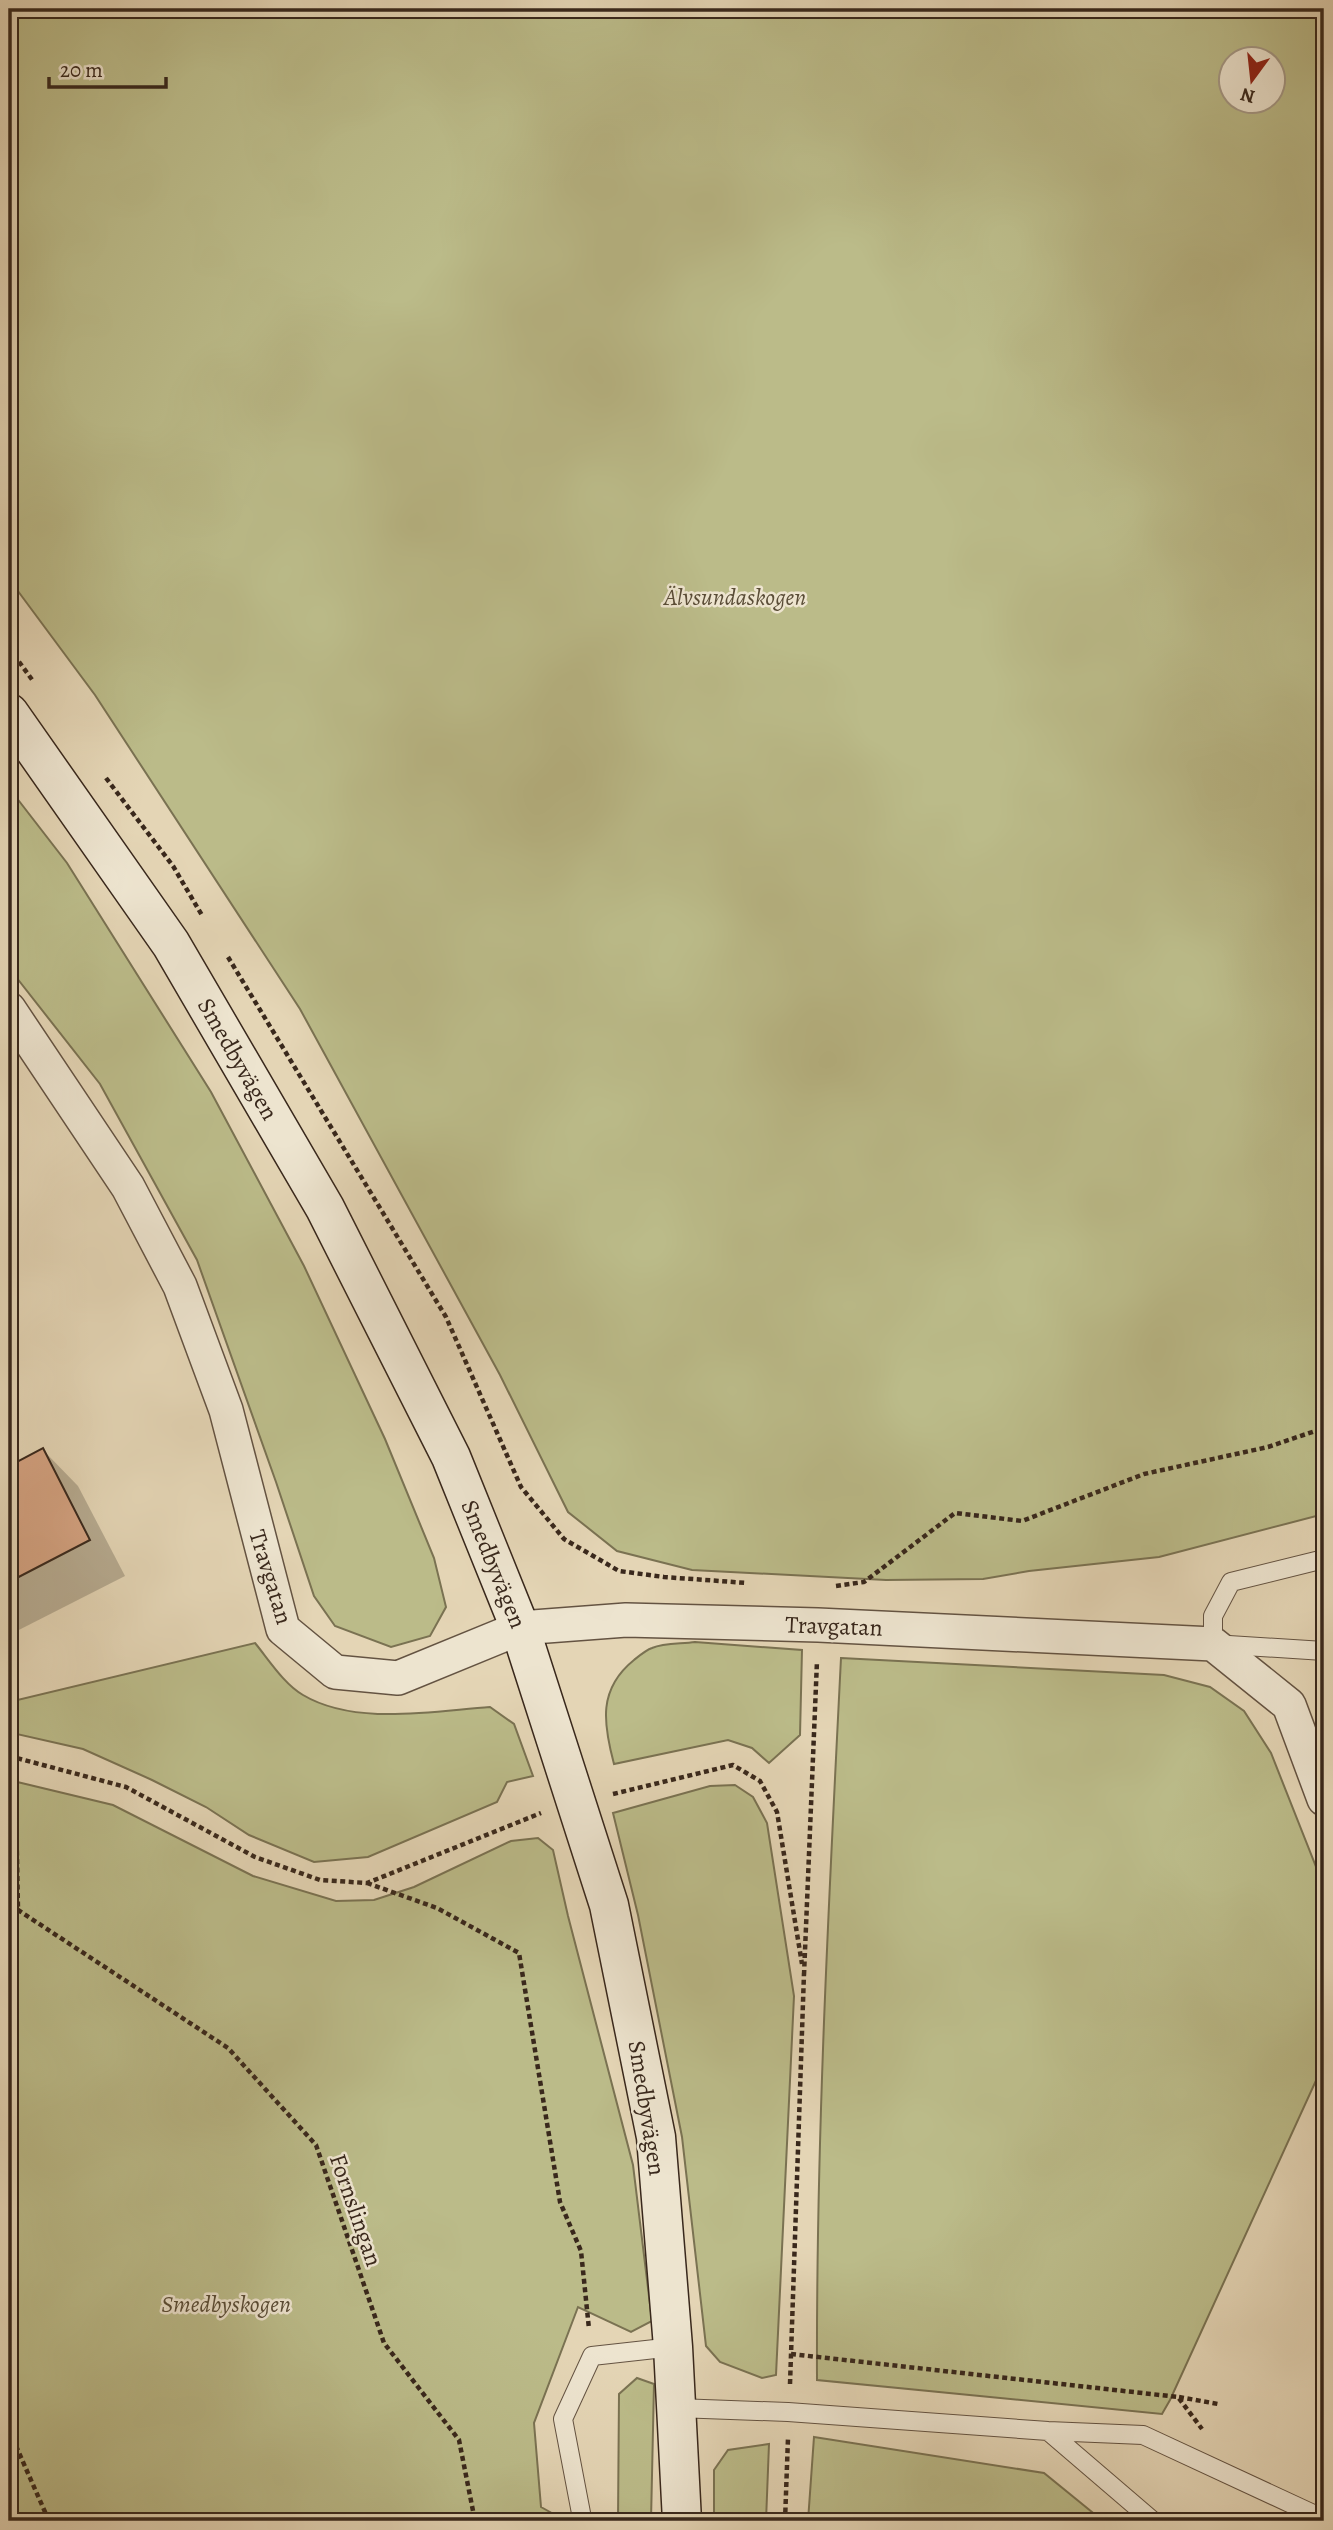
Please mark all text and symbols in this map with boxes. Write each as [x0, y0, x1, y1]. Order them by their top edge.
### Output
scale bar [49, 46, 166, 90]
north arrow [1218, 46, 1288, 116]
text: 20 m [60, 56, 103, 84]
text: N [1238, 81, 1258, 110]
park label: Älvsundaskogen [662, 581, 806, 613]
street label: Smedbyvägen [190, 992, 286, 1126]
street label: Smedbyvägen [454, 1495, 534, 1633]
street label: Travgatan [241, 1526, 301, 1628]
street label: Travgatan [785, 1608, 883, 1644]
street label: Smedbyvägen [621, 2038, 673, 2178]
street label: Fornslingan [322, 2149, 390, 2271]
park label: Smedbyskogen [161, 2288, 291, 2320]

